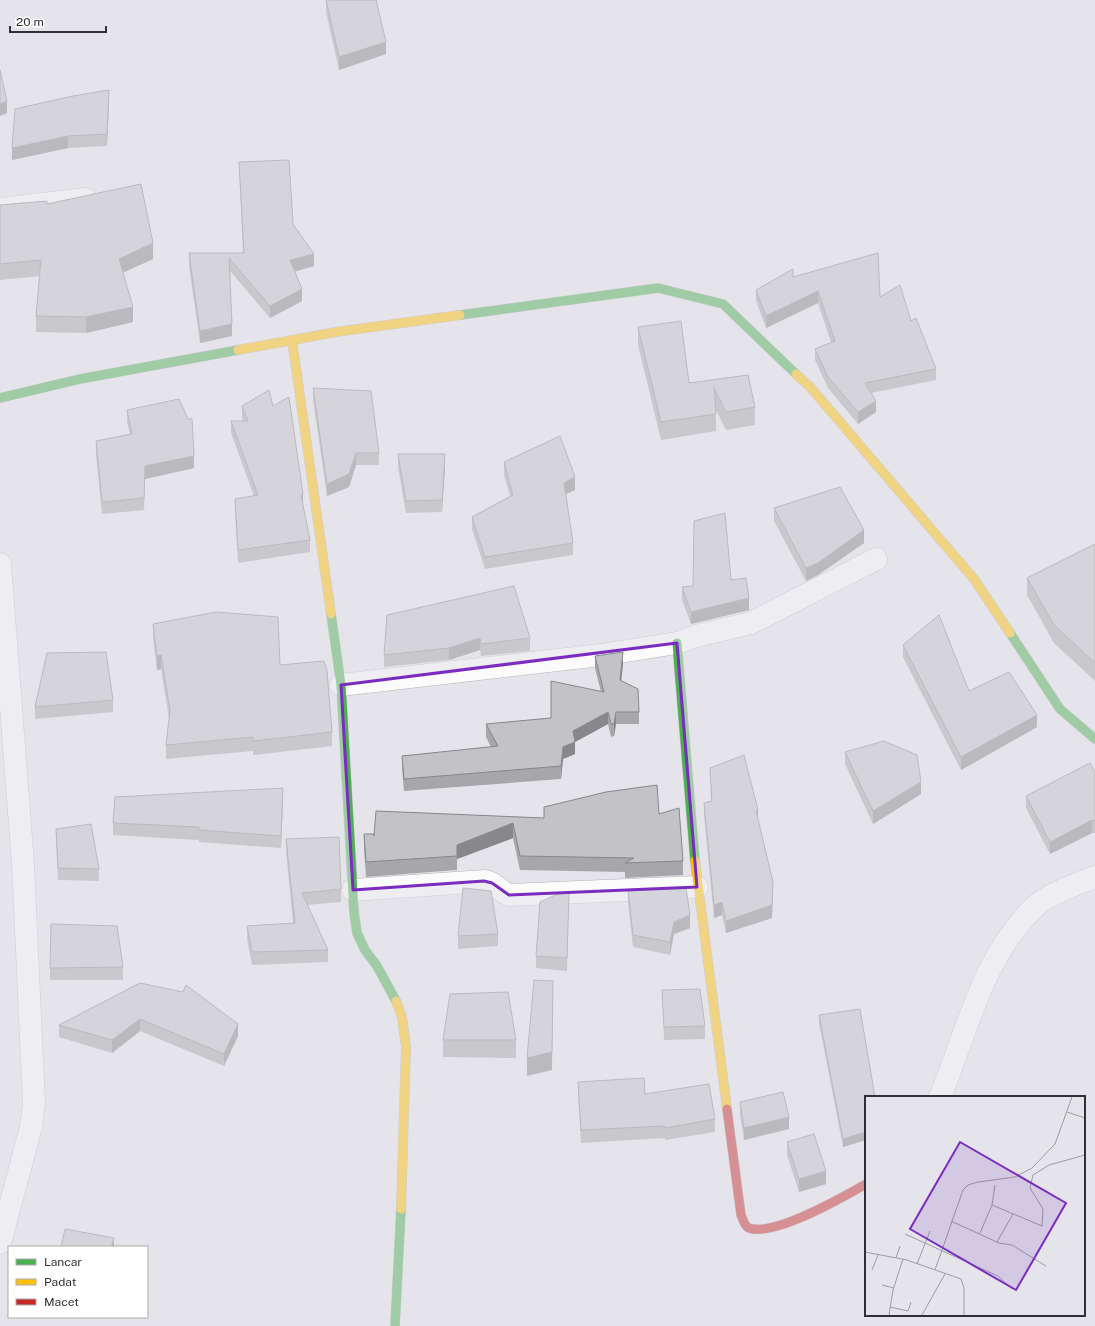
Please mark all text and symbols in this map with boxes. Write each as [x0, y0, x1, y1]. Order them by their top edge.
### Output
scale bar [10, 8, 106, 34]
text: 20 m [16, 15, 44, 29]
inset map [865, 1096, 1085, 1316]
legend [8, 1246, 148, 1318]
text: Lancar [44, 1255, 82, 1269]
text: Padat [44, 1275, 77, 1289]
text: Macet [44, 1295, 79, 1309]

